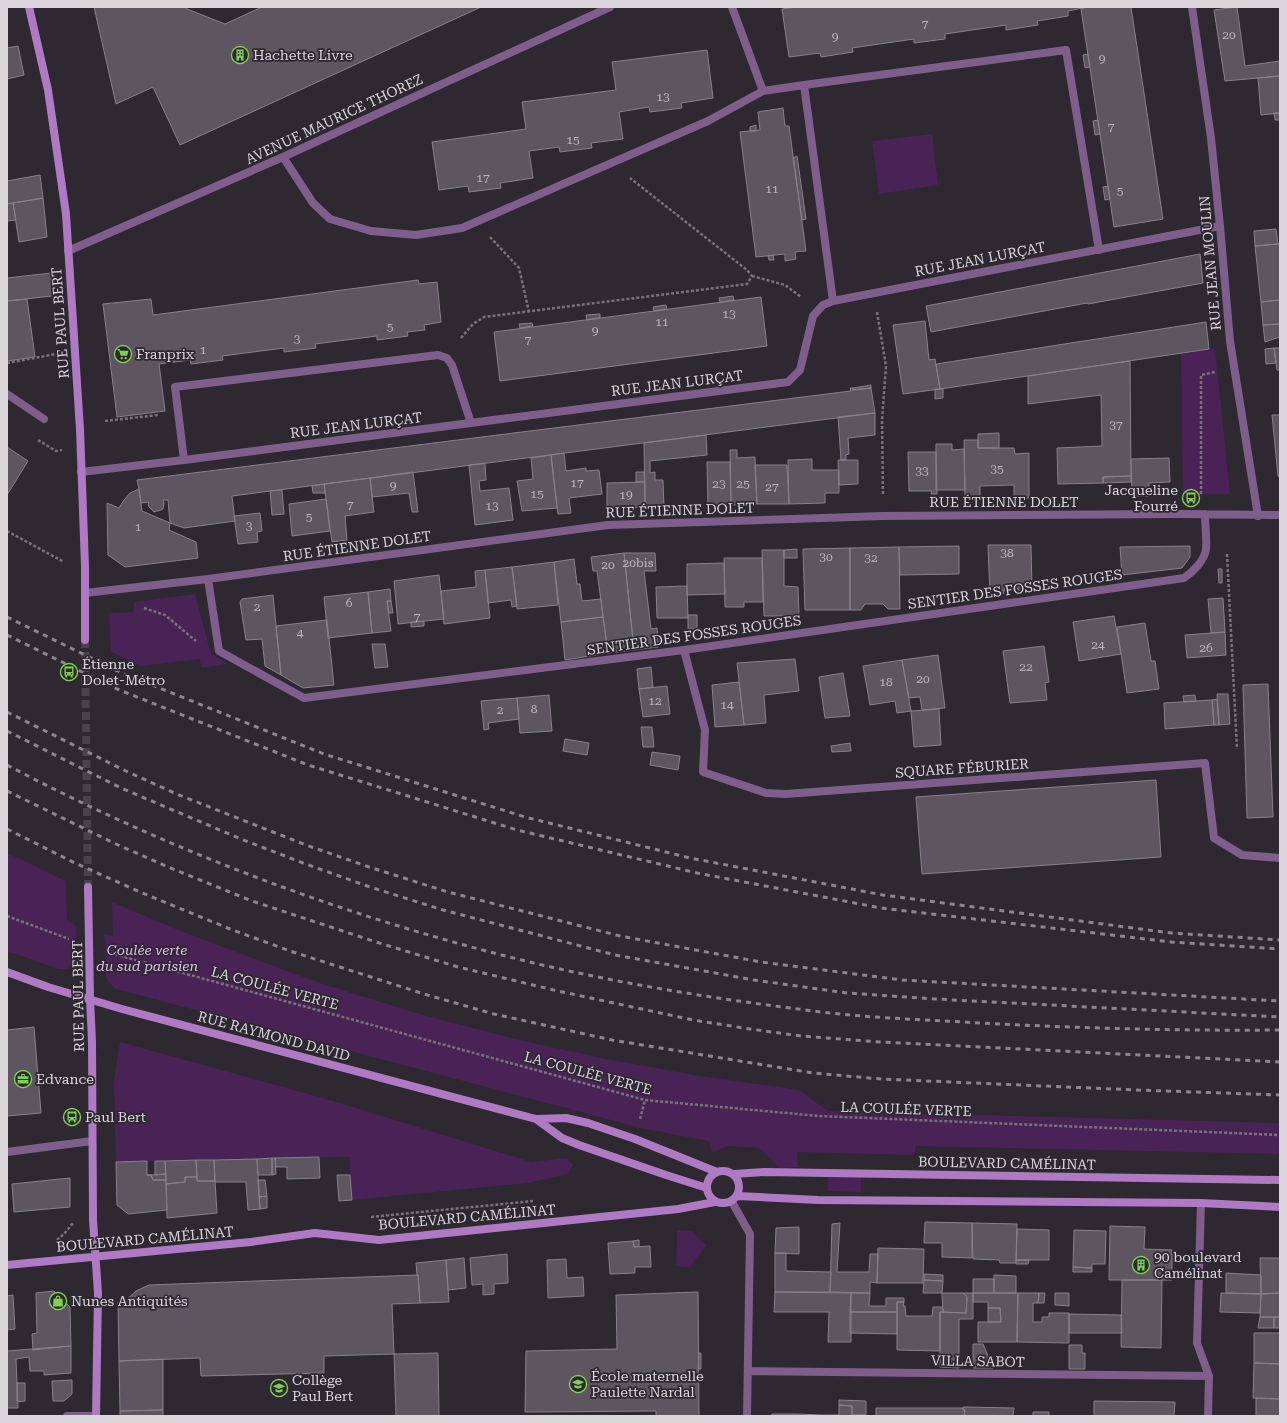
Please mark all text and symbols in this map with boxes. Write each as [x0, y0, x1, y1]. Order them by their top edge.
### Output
house number: 7 [922, 17, 929, 31]
house number: 20 [1222, 28, 1236, 42]
house number: 9 [832, 30, 839, 44]
building icon: Hachette Livre [230, 45, 250, 65]
place label: Hachette Livre [253, 47, 353, 63]
house number: 9 [1099, 52, 1106, 66]
street label: AVENUE MAURICE THOREZ [243, 71, 425, 167]
house number: 13 [656, 90, 670, 104]
house number: 7 [1108, 120, 1115, 134]
house number: 15 [566, 133, 580, 147]
house number: 17 [476, 171, 490, 185]
house number: 11 [765, 182, 779, 196]
house number: 5 [1117, 184, 1124, 198]
street label: RUE JEAN MOULIN [1196, 195, 1224, 331]
street label: RUE JEAN LURÇAT [913, 238, 1047, 280]
street label: RUE PAUL BERT [48, 267, 72, 379]
house number: 13 [722, 307, 736, 321]
house number: 11 [655, 315, 669, 329]
house number: 5 [387, 320, 394, 334]
house number: 9 [592, 324, 599, 338]
house number: 3 [294, 332, 301, 346]
house number: 7 [525, 333, 532, 347]
house number: 1 [200, 343, 207, 357]
supermarket icon: Franprix [113, 344, 133, 364]
place label: Franprix [136, 346, 194, 362]
street label: RUE JEAN LURÇAT [610, 367, 744, 399]
street label: RUE JEAN LURÇAT [289, 409, 423, 441]
house number: 37 [1109, 418, 1123, 432]
house number: 35 [990, 462, 1004, 476]
house number: 33 [915, 464, 929, 478]
house number: 17 [570, 476, 584, 490]
house number: 23 [712, 477, 726, 491]
house number: 25 [736, 477, 750, 491]
house number: 9 [390, 479, 397, 493]
house number: 27 [765, 480, 779, 494]
place label: Jacqueline Fourré [1104, 482, 1178, 514]
house number: 15 [530, 487, 544, 501]
house number: 19 [619, 488, 633, 502]
bus stop icon: Jacqueline Fourré [1181, 488, 1201, 508]
street label: RUE ÉTIENNE DOLET [929, 494, 1079, 510]
house number: 7 [347, 498, 354, 512]
house number: 13 [485, 499, 499, 513]
street label: RUE ÉTIENNE DOLET [605, 499, 755, 521]
house number: 5 [306, 510, 313, 524]
house number: 3 [246, 519, 253, 533]
house number: 1 [135, 520, 142, 534]
street label: RUE ÉTIENNE DOLET [282, 528, 432, 564]
house number: 38 [1000, 546, 1014, 560]
house number: 30 [819, 550, 833, 564]
house number: 32 [864, 551, 878, 565]
house number: 20bis [623, 556, 654, 570]
house number: 20 [601, 558, 615, 572]
street label: SENTIER DES FOSSES ROUGES [907, 566, 1123, 612]
house number: 6 [346, 596, 353, 610]
house number: 2 [254, 600, 261, 614]
house number: 7 [414, 610, 421, 624]
street label: SENTIER DES FOSSES ROUGES [586, 612, 802, 658]
house number: 4 [297, 626, 304, 640]
house number: 24 [1091, 638, 1105, 652]
house number: 26 [1199, 641, 1213, 655]
place label: Étienne Dolet-Métro [82, 656, 165, 688]
house number: 22 [1019, 660, 1033, 674]
bus stop icon: Étienne Dolet-Métro [59, 662, 79, 682]
house number: 20 [916, 672, 930, 686]
house number: 18 [879, 675, 893, 689]
house number: 12 [648, 694, 662, 708]
house number: 14 [720, 698, 734, 712]
house number: 8 [531, 702, 538, 716]
house number: 2 [497, 703, 504, 717]
street label: SQUARE FÉBURIER [895, 755, 1030, 781]
street label: RUE PAUL BERT [69, 940, 87, 1052]
park label: Coulée verte du sud parisien [96, 942, 198, 974]
street label: LA COULÉE VERTE [210, 963, 340, 1013]
street label: RUE RAYMOND DAVID [196, 1008, 352, 1064]
street label: LA COULÉE VERTE [523, 1048, 653, 1098]
office icon: Edvance [13, 1069, 33, 1089]
place label: Edvance [36, 1071, 94, 1087]
street label: LA COULÉE VERTE [840, 1099, 972, 1119]
bus stop icon: Paul Bert [62, 1107, 82, 1127]
place label: Paul Bert [85, 1109, 146, 1125]
street label: BOULEVARD CAMÉLINAT [918, 1153, 1096, 1173]
street label: BOULEVARD CAMÉLINAT [378, 1201, 556, 1233]
street label: BOULEVARD CAMÉLINAT [56, 1223, 234, 1255]
place label: 90 boulevard Camélinat [1154, 1249, 1241, 1281]
building icon: 90 boulevard Camélinat [1131, 1255, 1151, 1275]
shop icon: Nunes Antiquités [48, 1291, 68, 1311]
place label: Nunes Antiquités [71, 1293, 188, 1309]
street label: VILLA SABOT [931, 1352, 1025, 1370]
place label: École maternelle Paulette Nardal [591, 1368, 704, 1400]
place label: Collège Paul Bert [292, 1372, 353, 1404]
school or university icon: École maternelle Paulette Nardal [568, 1374, 588, 1394]
school or university icon: Collège Paul Bert [269, 1378, 289, 1398]

